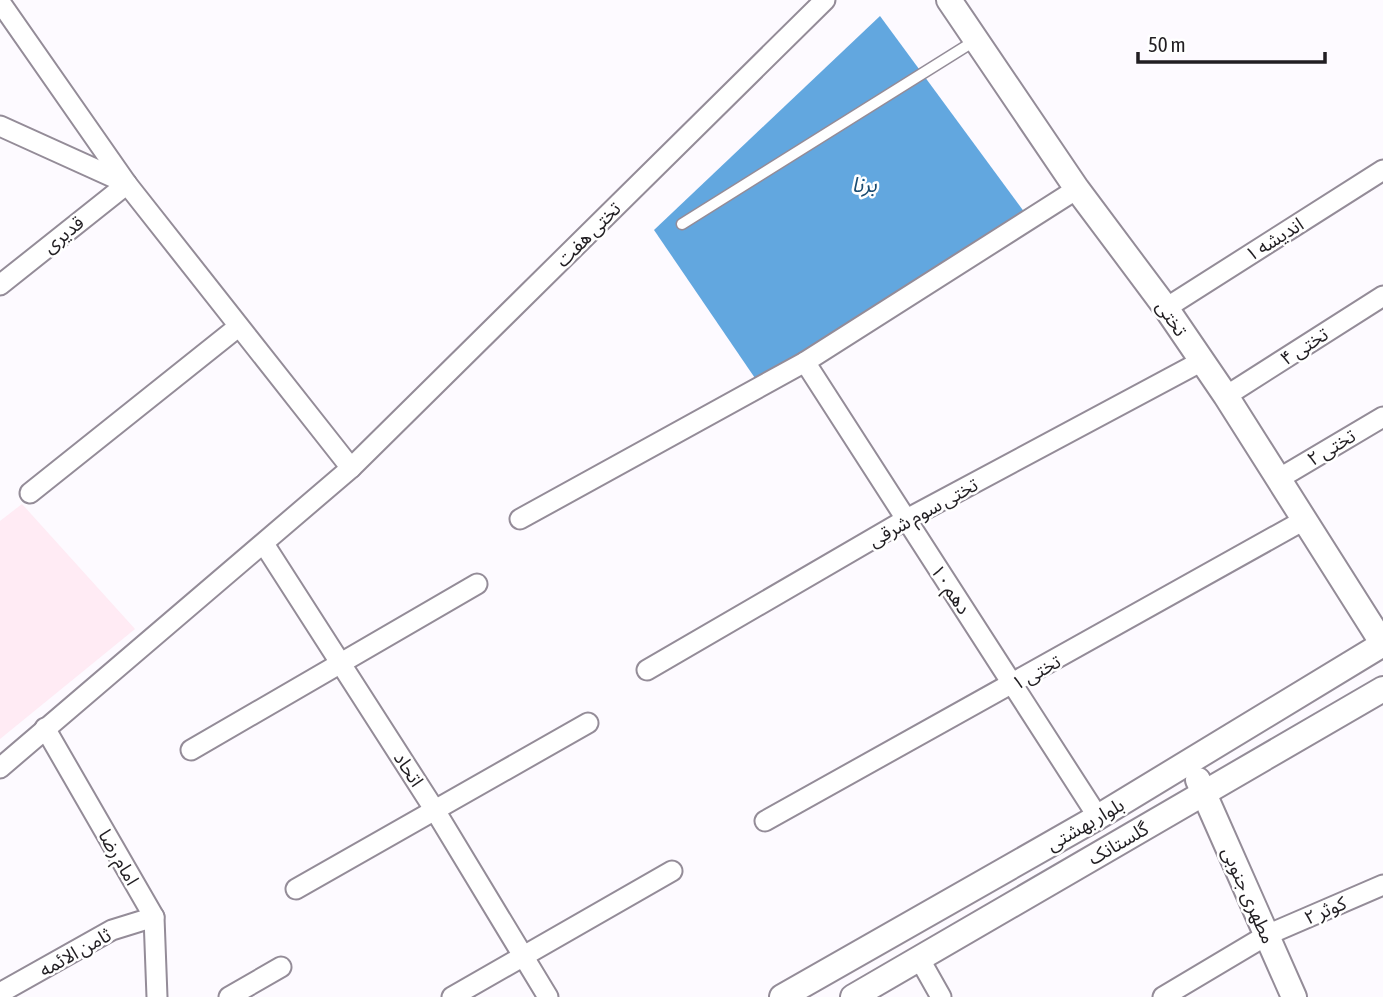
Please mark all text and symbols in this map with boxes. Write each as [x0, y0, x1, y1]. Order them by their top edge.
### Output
scale bar [1138, 21, 1325, 65]
text: 50 m [1148, 32, 1186, 56]
water label: برنا [851, 172, 877, 197]
street label: تختی هفت [551, 197, 626, 272]
street label: قدیری [38, 211, 89, 258]
street label: اندیشه ۱ [1241, 213, 1307, 265]
street label: تختی [1151, 296, 1192, 341]
street label: تختی ۴ [1276, 323, 1332, 370]
street label: تختی ۲ [1303, 424, 1360, 471]
street label: تختی سوم شرقی [865, 473, 983, 555]
street label: دهم ۱۰ [923, 560, 976, 620]
street label: تختی ۱ [1008, 650, 1065, 695]
street label: اتحاد [390, 748, 428, 790]
street label: بلوار بهشتی [1042, 793, 1128, 856]
street label: گلستانک [1084, 816, 1153, 869]
street label: امام رضا [91, 825, 144, 891]
street label: مطهری جنوبی [1217, 843, 1280, 947]
street label: کوثر ۲ [1301, 891, 1351, 930]
street label: ثامن الائمه [35, 923, 115, 982]

